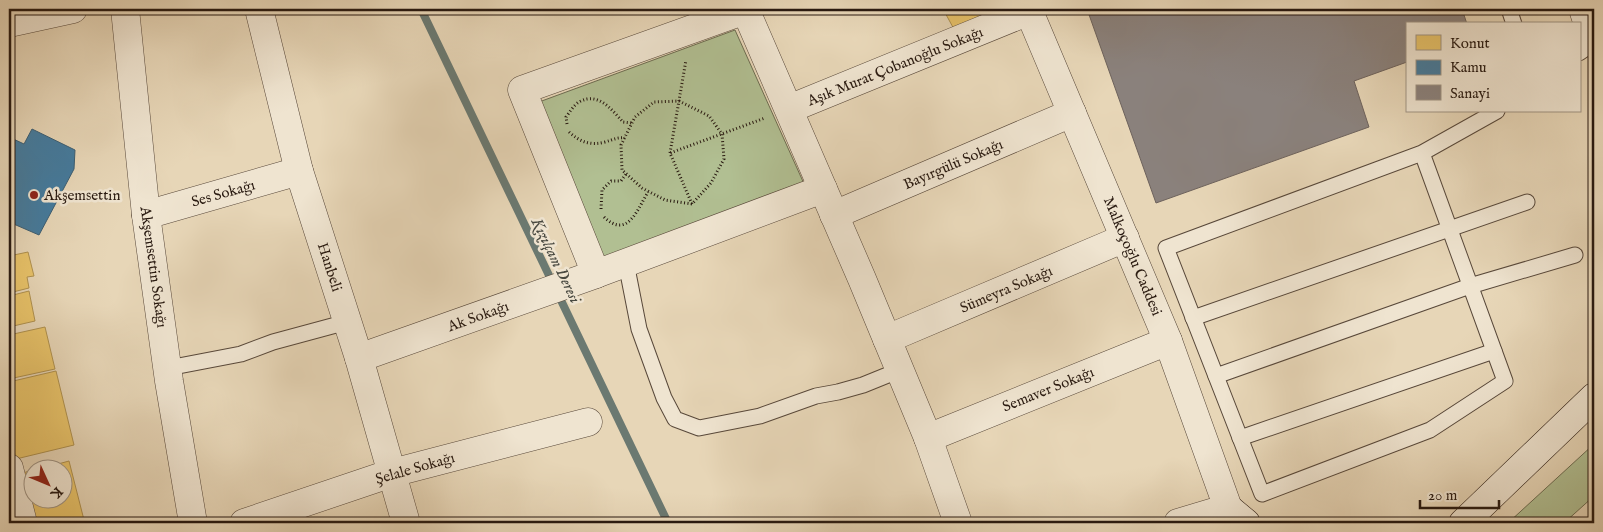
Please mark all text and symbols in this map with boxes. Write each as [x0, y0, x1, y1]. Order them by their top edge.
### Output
street label: Aşık Murat Çobanoğlu Sokağı [804, 22, 986, 111]
legend [1406, 22, 1580, 112]
text: Konut [1450, 34, 1490, 53]
text: Kamu [1450, 58, 1487, 77]
text: Sanayi [1450, 84, 1490, 103]
street label: Bayırgülü Sokağı [900, 135, 1006, 194]
street label: Ses Sokağı [189, 175, 257, 212]
place label: Akşemsettin [43, 186, 120, 205]
marker: Akşemsettin [28, 189, 40, 201]
street label: Malkoçoğlu Caddesi [1099, 194, 1166, 319]
street label: Akşemsettin Sokağı [135, 204, 171, 329]
water label: Kızılçam Deresi [526, 214, 585, 308]
street label: Hanbeli [313, 240, 346, 294]
street label: Sümeyra Sokağı [957, 261, 1055, 318]
street label: Ak Sokağı [444, 297, 511, 337]
street label: Semaver Sokağı [1000, 362, 1097, 416]
street label: Şelale Sokağı [373, 448, 457, 489]
north arrow [22, 460, 72, 510]
scale bar [1420, 477, 1499, 509]
text: K [46, 482, 67, 503]
text: 20 m [1428, 486, 1458, 505]

